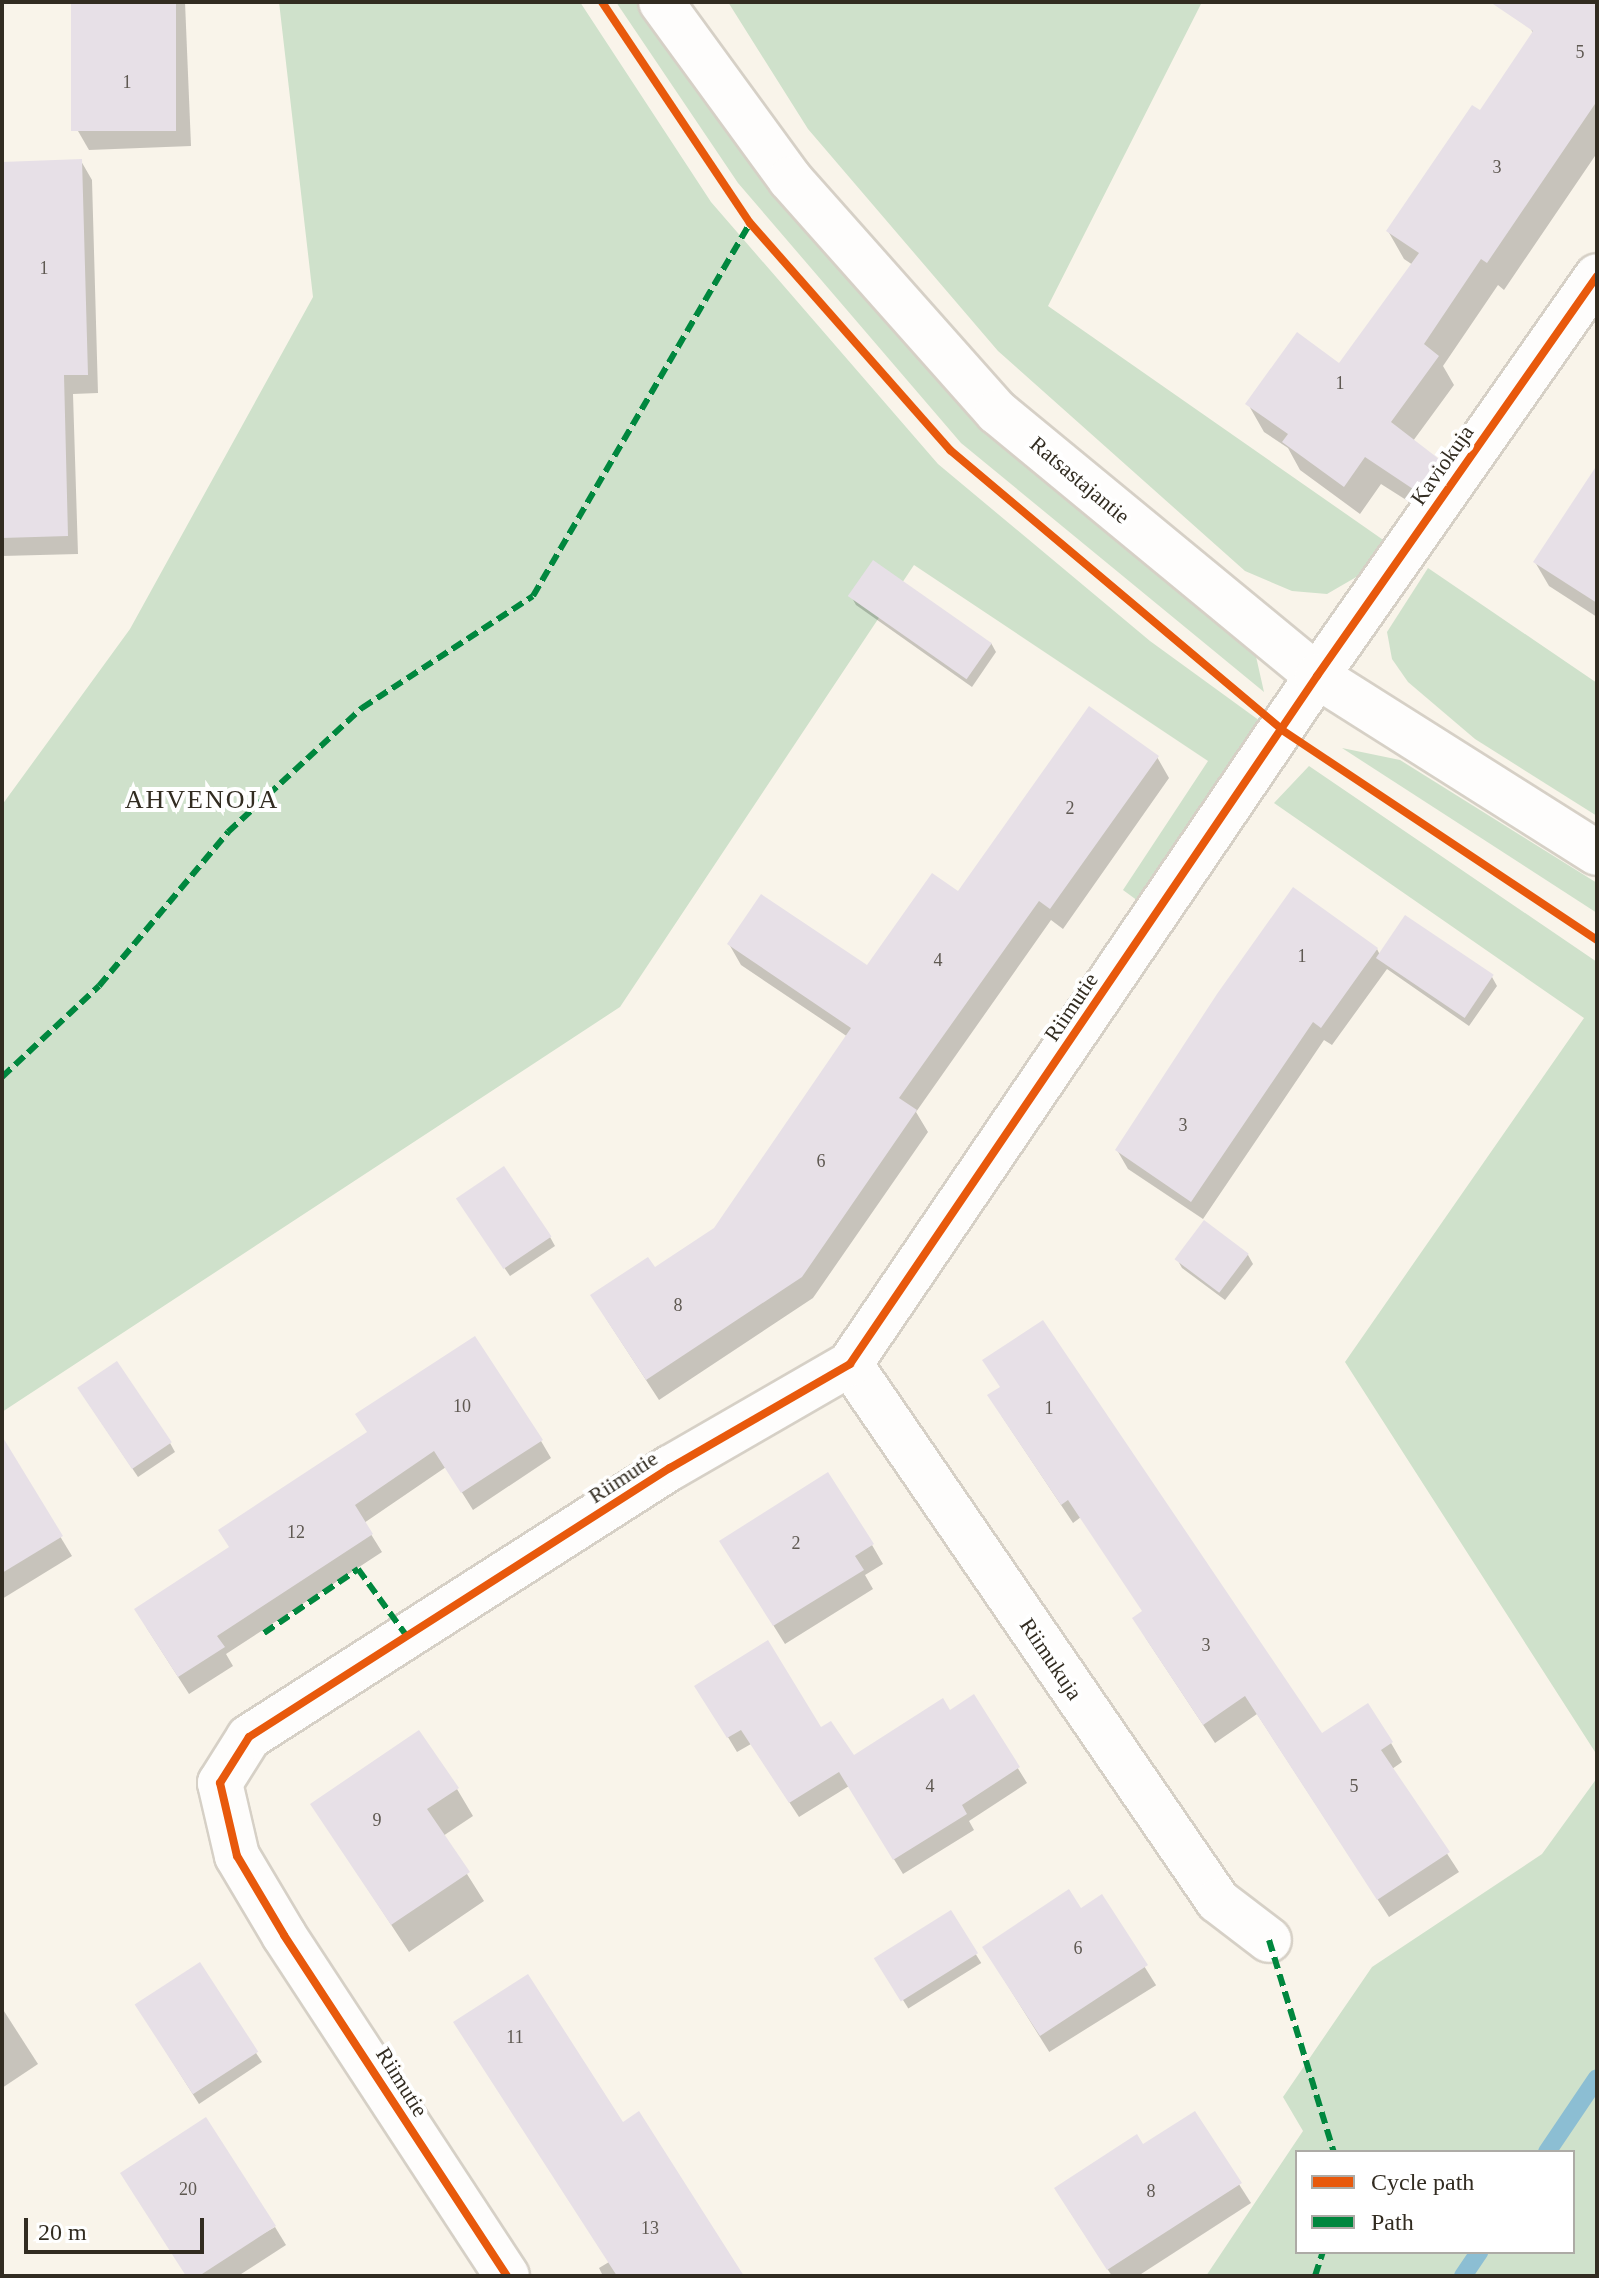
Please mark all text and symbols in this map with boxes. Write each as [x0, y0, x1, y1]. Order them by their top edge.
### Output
house number: 5 [1576, 41, 1584, 63]
house number: 1 [122, 71, 132, 93]
house number: 3 [1492, 156, 1502, 178]
house number: 1 [40, 257, 48, 279]
house number: 1 [1336, 372, 1344, 394]
street label: Kaviokuja [1405, 420, 1479, 510]
street label: Ratsastajantie [1025, 431, 1135, 529]
district label: AHVENOJA [125, 784, 279, 816]
house number: 2 [1066, 797, 1074, 819]
house number: 1 [1298, 945, 1306, 967]
house number: 4 [934, 949, 942, 971]
street label: Riimutie [1039, 968, 1103, 1046]
house number: 3 [1178, 1114, 1188, 1136]
house number: 6 [816, 1150, 826, 1172]
house number: 8 [674, 1294, 682, 1316]
house number: 10 [453, 1395, 471, 1417]
house number: 1 [1044, 1397, 1054, 1419]
street label: Riimutie [584, 1445, 662, 1509]
house number: 12 [287, 1521, 305, 1543]
house number: 2 [792, 1532, 800, 1554]
street label: Riimukuja [1014, 1613, 1088, 1705]
house number: 3 [1202, 1634, 1210, 1656]
house number: 4 [926, 1775, 934, 1797]
house number: 5 [1350, 1775, 1358, 1797]
house number: 9 [372, 1809, 382, 1831]
house number: 6 [1074, 1937, 1082, 1959]
house number: 11 [506, 2026, 524, 2048]
street label: Riimutie [370, 2042, 434, 2122]
legend [1295, 2150, 1575, 2254]
text: Cycle path [1371, 2169, 1474, 2195]
house number: 20 [179, 2178, 197, 2200]
house number: 8 [1146, 2180, 1156, 2202]
scale bar [28, 2202, 208, 2252]
text: Path [1371, 2209, 1414, 2235]
house number: 13 [641, 2217, 659, 2239]
text: 20 m [38, 2219, 87, 2245]

